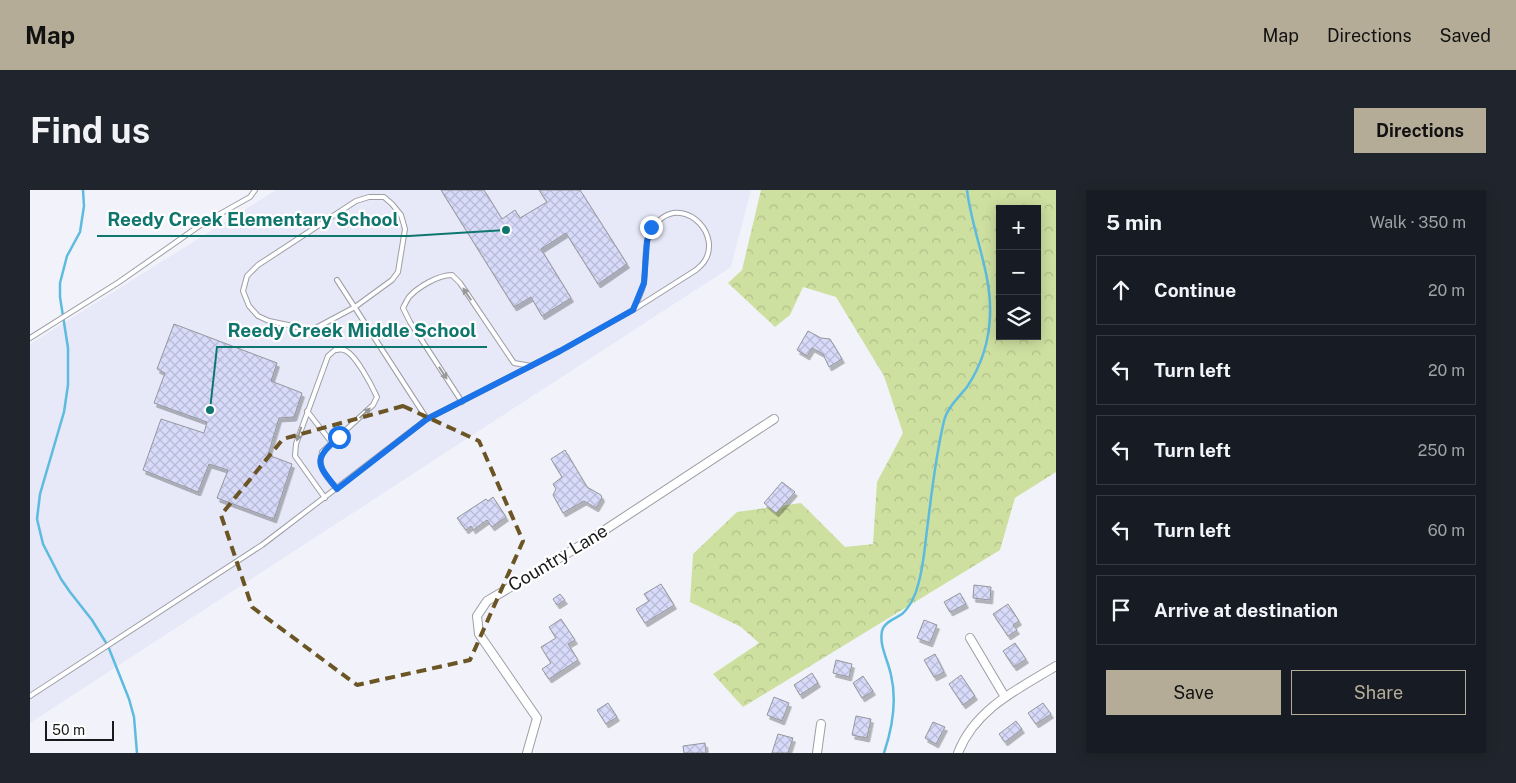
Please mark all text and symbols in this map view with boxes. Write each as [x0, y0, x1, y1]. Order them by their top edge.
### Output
text: Map [25, 21, 75, 49]
text: Map [1262, 25, 1299, 46]
text: Directions [1327, 25, 1412, 46]
text: Saved [1440, 25, 1491, 46]
button: Directions [1354, 108, 1486, 153]
text: Find us [30, 110, 150, 151]
callout: Reedy Creek Elementary School [97, 202, 409, 236]
map controls [996, 205, 1041, 340]
button: + [996, 205, 1041, 250]
text: Reedy Creek Elementary School [107, 208, 399, 230]
text: 5 min [1106, 210, 1162, 235]
text: Walk · 350 m [1370, 213, 1466, 232]
route end [640, 216, 663, 239]
button: − [996, 250, 1041, 295]
icon: ahead [1107, 276, 1135, 304]
text: Continue [1154, 279, 1236, 301]
text: 20 m [1428, 281, 1465, 300]
one-way arrow [462, 287, 472, 300]
button: layers [996, 295, 1041, 340]
callout: Reedy Creek Middle School [217, 313, 487, 347]
text: Reedy Creek Middle School [227, 319, 477, 341]
icon: left [1107, 356, 1135, 384]
text: Turn left [1154, 359, 1231, 381]
text: 20 m [1428, 361, 1465, 380]
one-way arrow [439, 367, 448, 380]
one-way arrow [359, 407, 371, 419]
route start [328, 426, 351, 449]
one-way arrow [295, 427, 303, 442]
icon: left [1107, 436, 1135, 464]
text: Turn left [1154, 439, 1231, 461]
text: 250 m [1418, 441, 1465, 460]
icon: left [1107, 516, 1135, 544]
text: Turn left [1154, 519, 1231, 541]
street label: Country Lane [504, 520, 611, 595]
text: 60 m [1428, 521, 1465, 540]
icon: arrive [1107, 596, 1135, 624]
text: Arrive at destination [1154, 599, 1338, 621]
button: Save [1106, 670, 1281, 715]
button: Share [1291, 670, 1466, 715]
scale bar [45, 718, 114, 741]
text: 50 m [52, 722, 85, 738]

